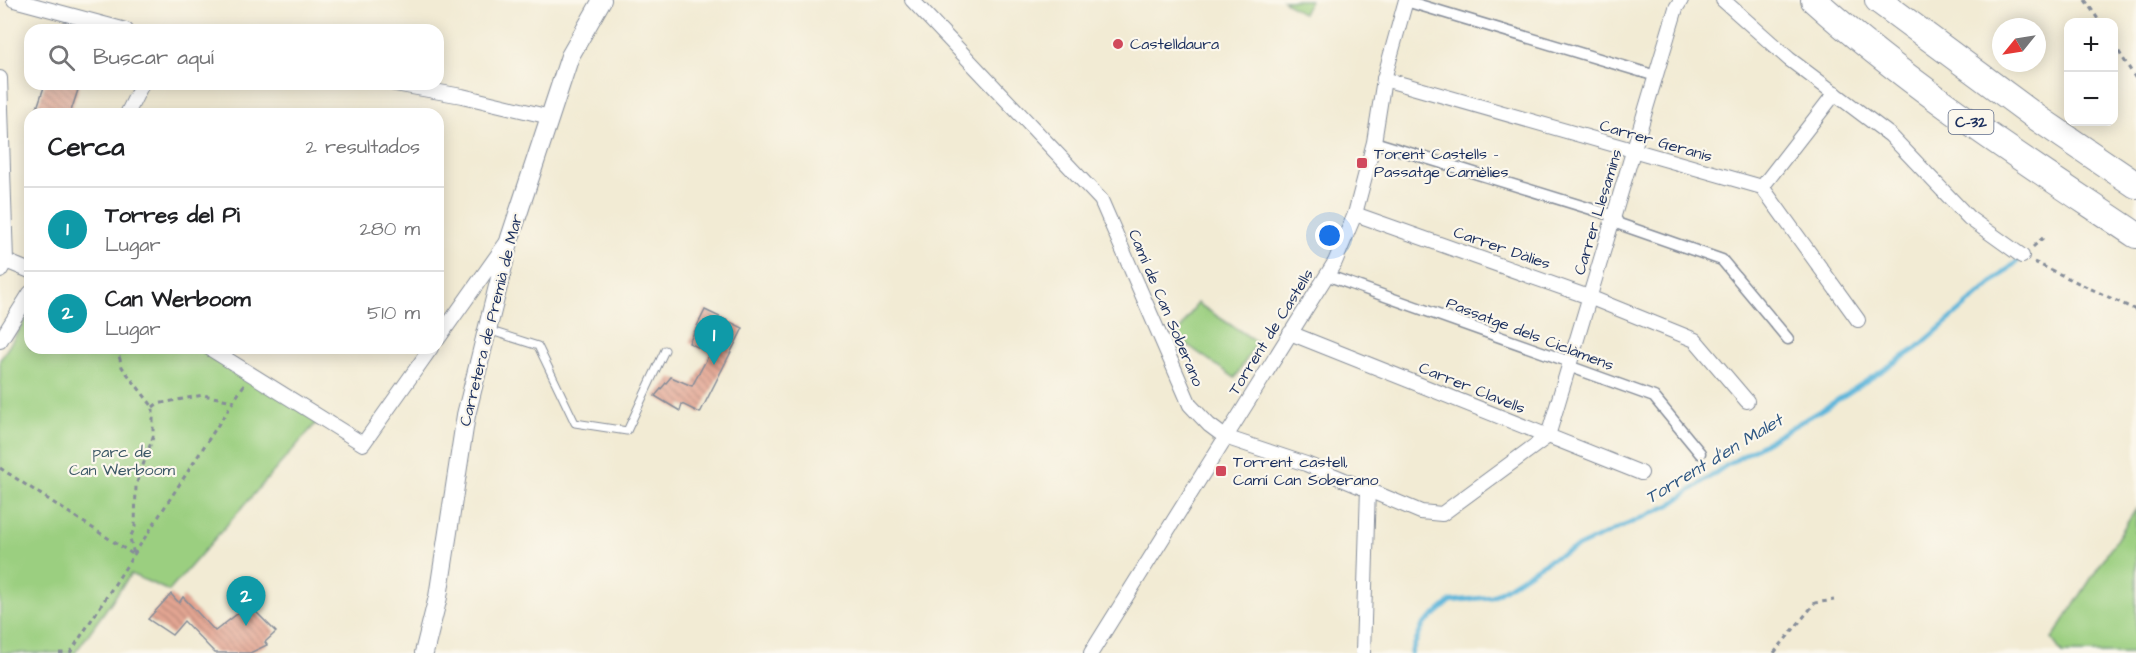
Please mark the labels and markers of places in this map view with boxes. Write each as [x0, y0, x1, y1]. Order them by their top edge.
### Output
place label: Castelldaura [1130, 33, 1219, 55]
marker: Castelldaura [1111, 37, 1125, 51]
place label: Torent Castells - Passatge Camèlies [1374, 143, 1509, 184]
marker: Torent Castells - Passatge Camèlies [1355, 156, 1369, 170]
pin: 1 [694, 316, 734, 365]
place label: Torrent castell, Camí Can Soberano [1233, 451, 1379, 491]
marker: Torrent castell, Camí Can Soberano [1214, 464, 1228, 478]
pin: 2 [226, 576, 266, 626]

